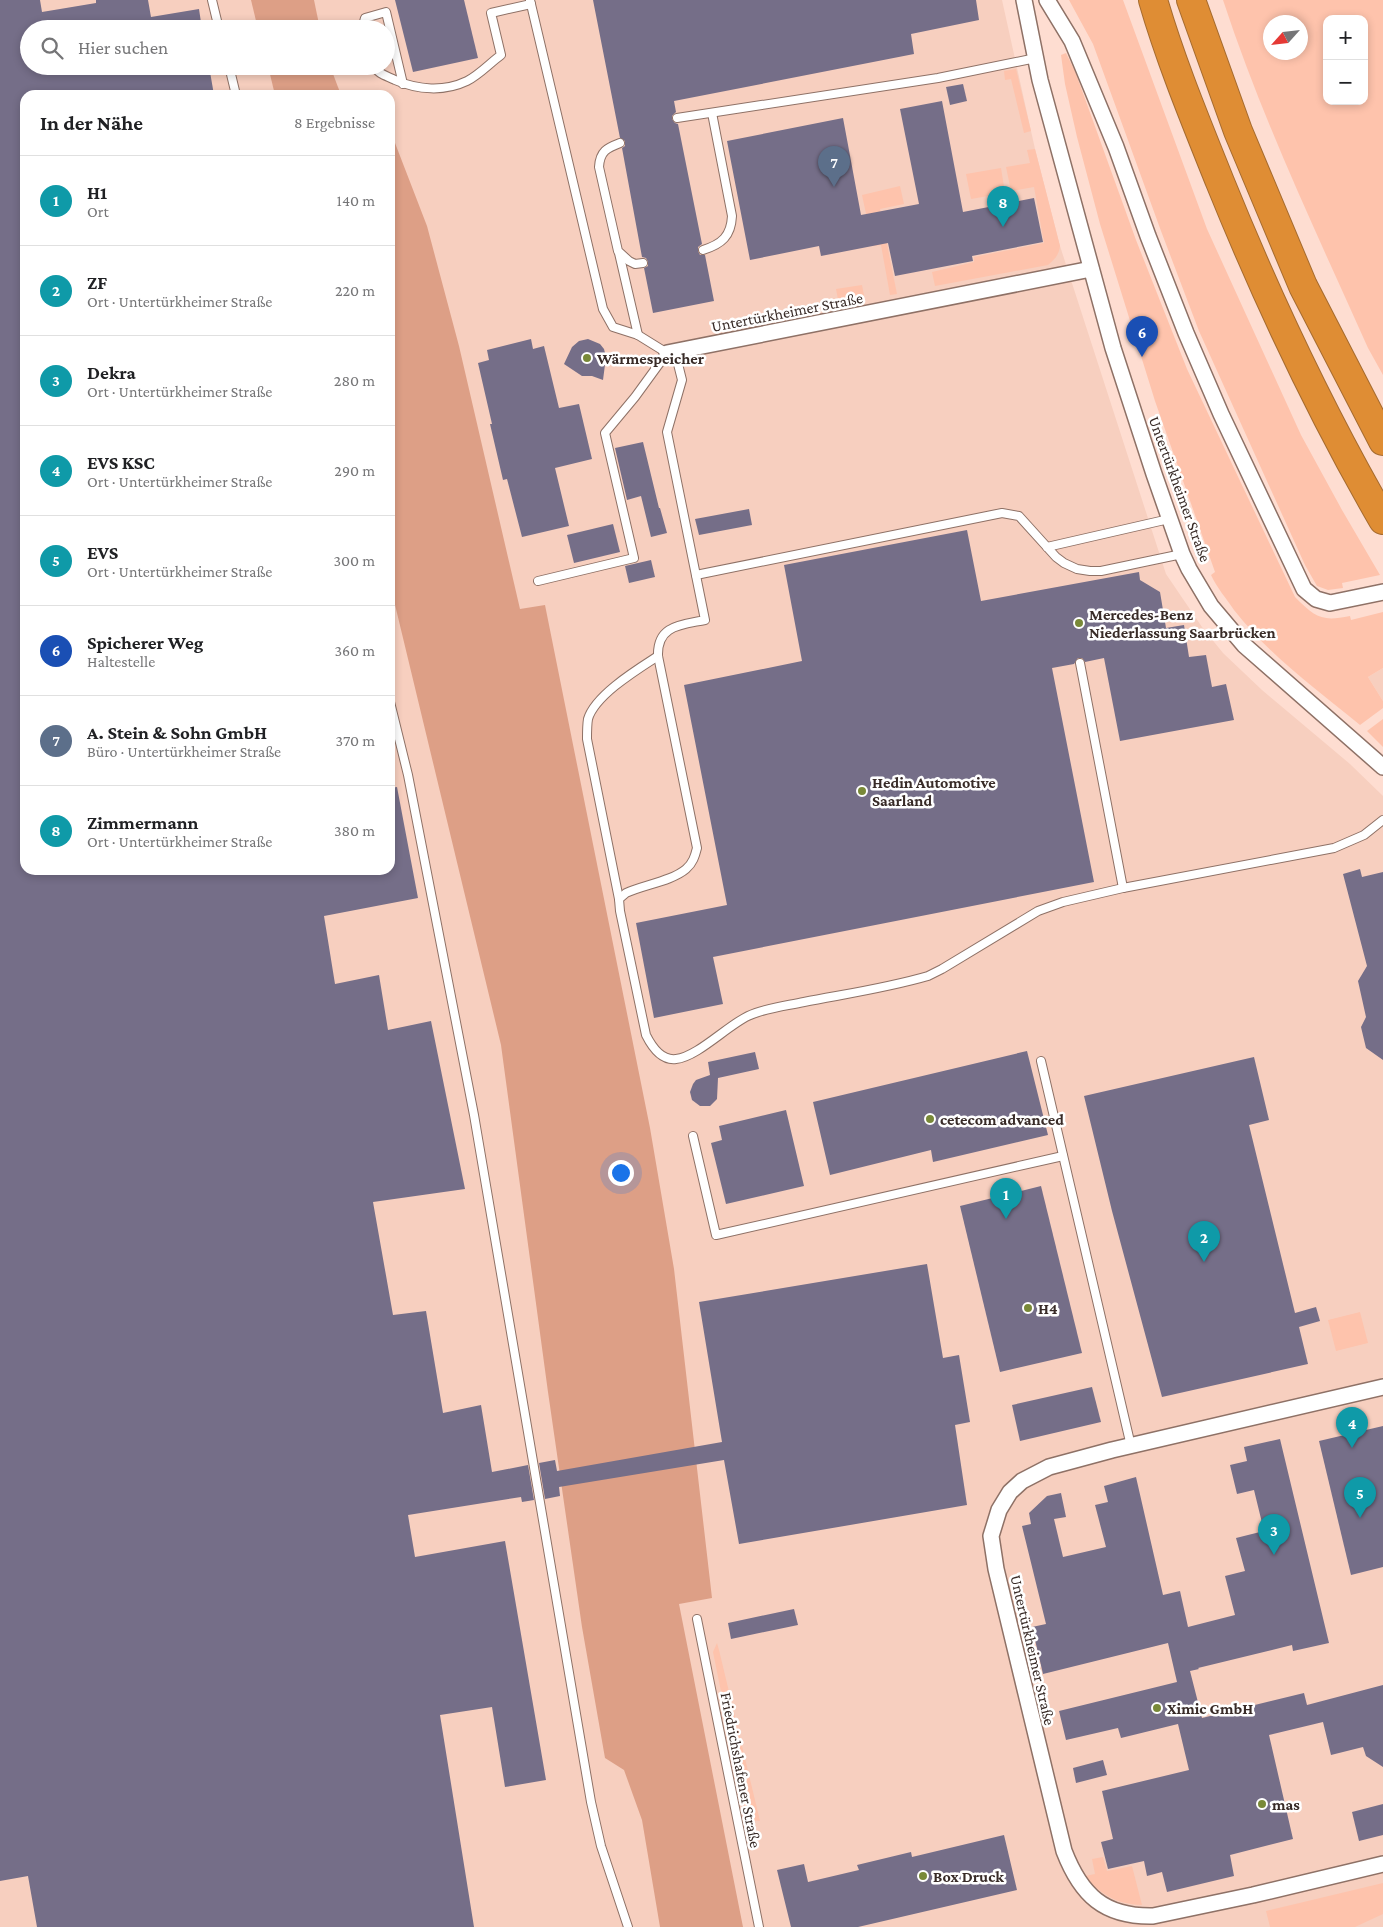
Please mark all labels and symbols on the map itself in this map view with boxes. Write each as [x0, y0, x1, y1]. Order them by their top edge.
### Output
north arrow [1263, 15, 1308, 60]
pin: 7 [818, 146, 850, 187]
pin: 8 [987, 186, 1019, 227]
street label: Untertürkheimer Straße [710, 289, 864, 335]
pin: 6 [1126, 316, 1158, 357]
place label: Wärmespeicher [596, 350, 705, 367]
marker: Wärmespeicher [581, 352, 593, 364]
street label: Untertürkheimer Straße [1146, 414, 1214, 564]
place label: Mercedes-Benz Niederlassung Saarbrücken [1089, 606, 1276, 641]
marker: Mercedes-Benz Niederlassung Saarbrücken [1073, 617, 1085, 629]
place label: Hedin Automotive Saarland [872, 774, 996, 809]
marker: Hedin Automotive Saarland [856, 785, 868, 797]
place label: cetecom advanced [940, 1111, 1064, 1128]
marker: cetecom advanced [924, 1113, 936, 1125]
your location [608, 1160, 634, 1186]
pin: 1 [990, 1178, 1022, 1219]
pin: 2 [1188, 1221, 1220, 1262]
place label: H4 [1038, 1300, 1058, 1317]
marker: H4 [1022, 1302, 1034, 1314]
pin: 4 [1336, 1407, 1368, 1448]
pin: 5 [1344, 1477, 1376, 1518]
pin: 3 [1258, 1514, 1290, 1555]
street label: Untertürkheimer Straße [1007, 1573, 1059, 1727]
street label: Friedrichshafener Straße [718, 1691, 764, 1849]
place label: Ximic GmbH [1167, 1700, 1253, 1717]
marker: Ximic GmbH [1151, 1702, 1163, 1714]
place label: mas [1272, 1796, 1300, 1813]
marker: mas [1256, 1798, 1268, 1810]
place label: Box Druck [933, 1868, 1004, 1885]
marker: Box Druck [917, 1870, 929, 1882]

